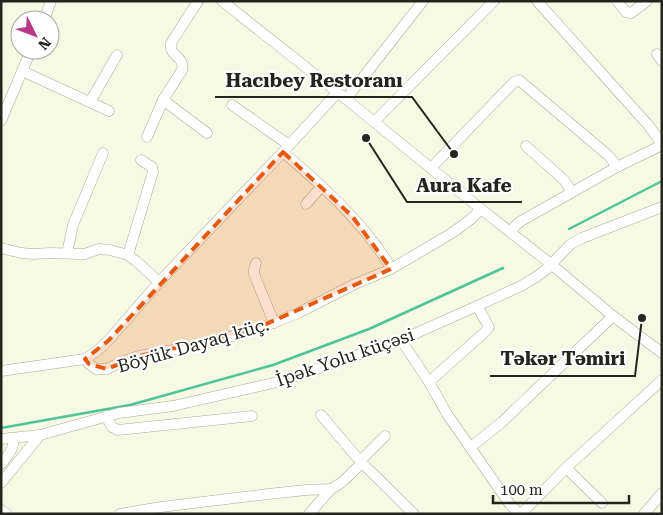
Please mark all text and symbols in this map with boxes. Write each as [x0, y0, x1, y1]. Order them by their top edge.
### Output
north arrow [10, 10, 60, 60]
text: N [35, 34, 54, 53]
callout: Hacıbey Restoranı [215, 63, 412, 97]
text: Hacıbey Restoranı [226, 69, 402, 92]
callout: Aura Kafe [407, 168, 522, 202]
text: Aura Kafe [416, 174, 512, 197]
street label: Böyük Dayaq küç. [115, 313, 271, 377]
street label: İpək Yolu küçəsi [273, 323, 417, 390]
callout: Təkər Təmiri [490, 342, 635, 376]
text: Təkər Təmiri [501, 347, 625, 370]
scale bar [493, 472, 629, 504]
text: 100 m [500, 481, 543, 499]

